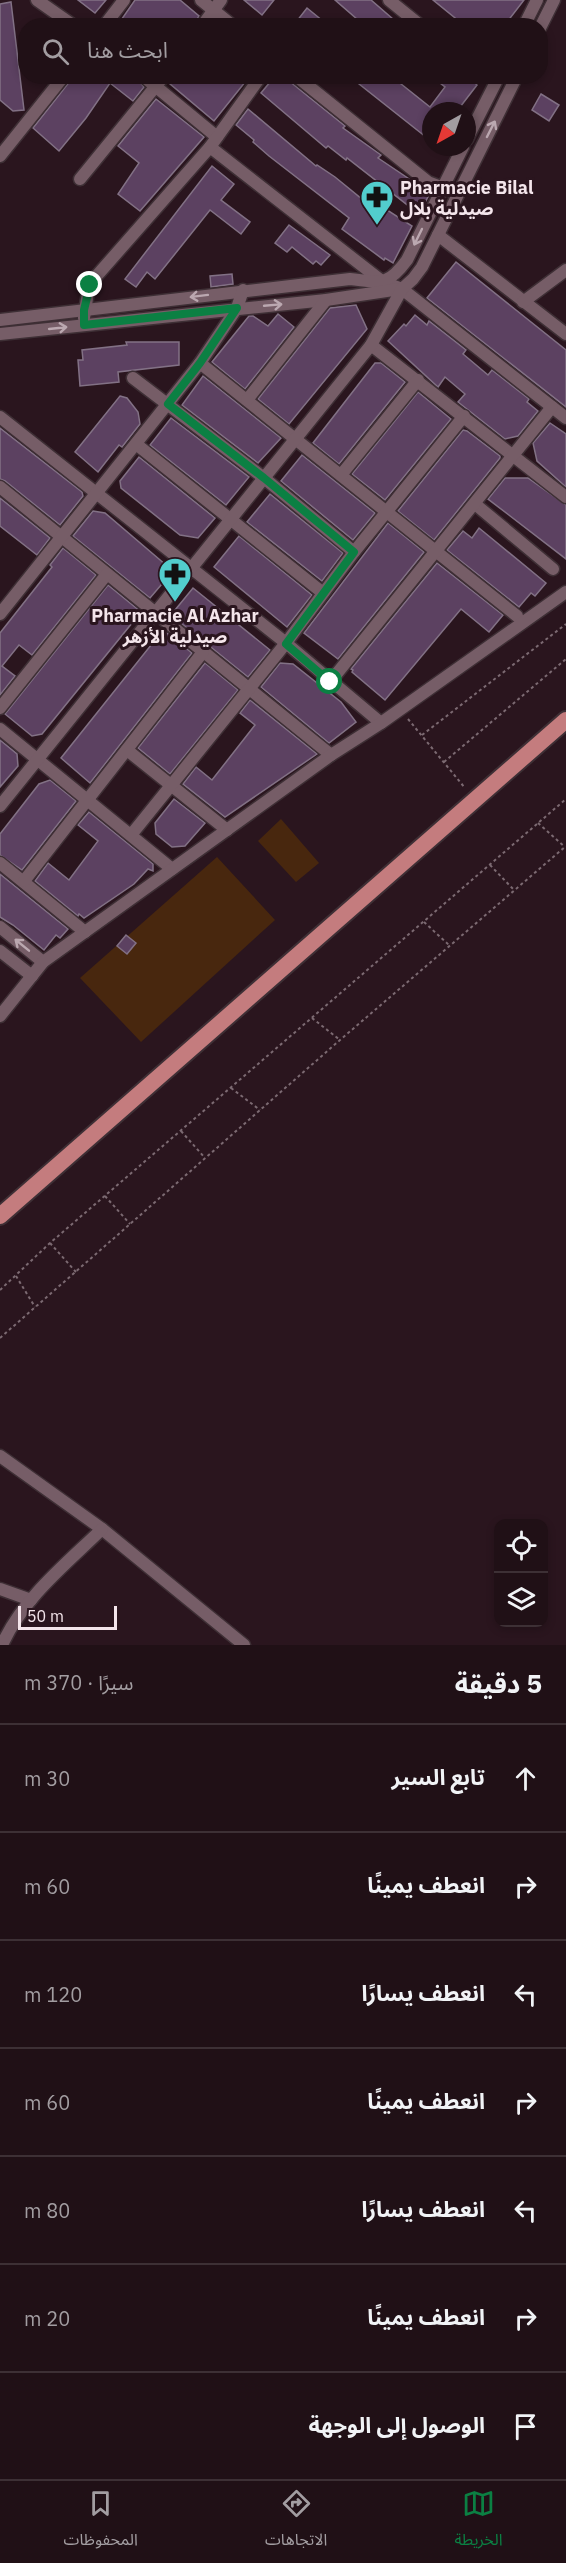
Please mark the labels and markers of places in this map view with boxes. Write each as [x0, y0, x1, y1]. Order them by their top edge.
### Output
place label: Pharmacie Bilal صيدلية بلال [400, 176, 534, 220]
pharmacy icon: Pharmacie Bilal صيدلية بلال [359, 179, 395, 226]
pharmacy icon: Pharmacie Al Azhar صيدلية الأزهر [157, 556, 193, 603]
place label: Pharmacie Al Azhar صيدلية الأزهر [91, 604, 259, 648]

